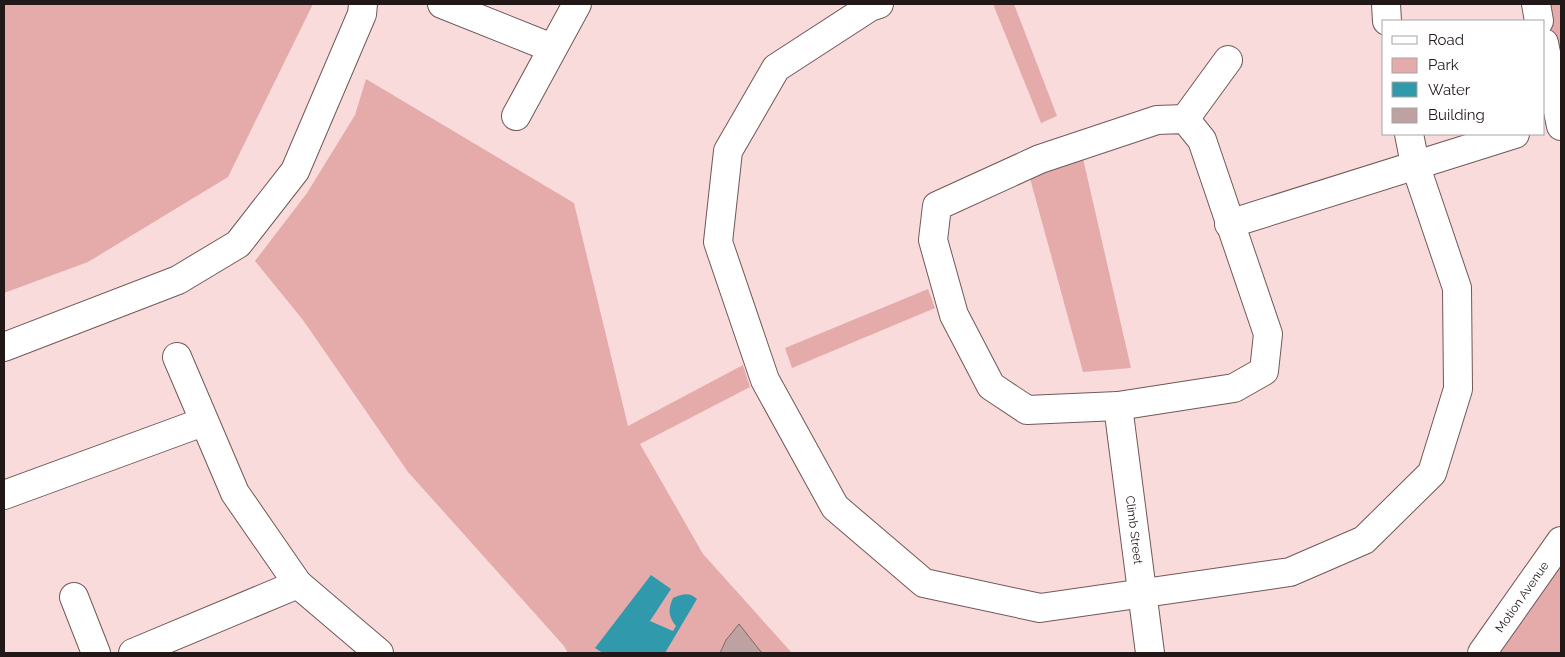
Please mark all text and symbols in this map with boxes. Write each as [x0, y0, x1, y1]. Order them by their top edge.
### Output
legend [1382, 20, 1545, 135]
text: Road [1428, 31, 1464, 49]
text: Park [1428, 56, 1459, 74]
text: Water [1428, 81, 1471, 99]
text: Building [1428, 106, 1485, 124]
street label: Climb Street [1123, 495, 1145, 565]
street label: Motion Avenue [1492, 559, 1552, 635]

